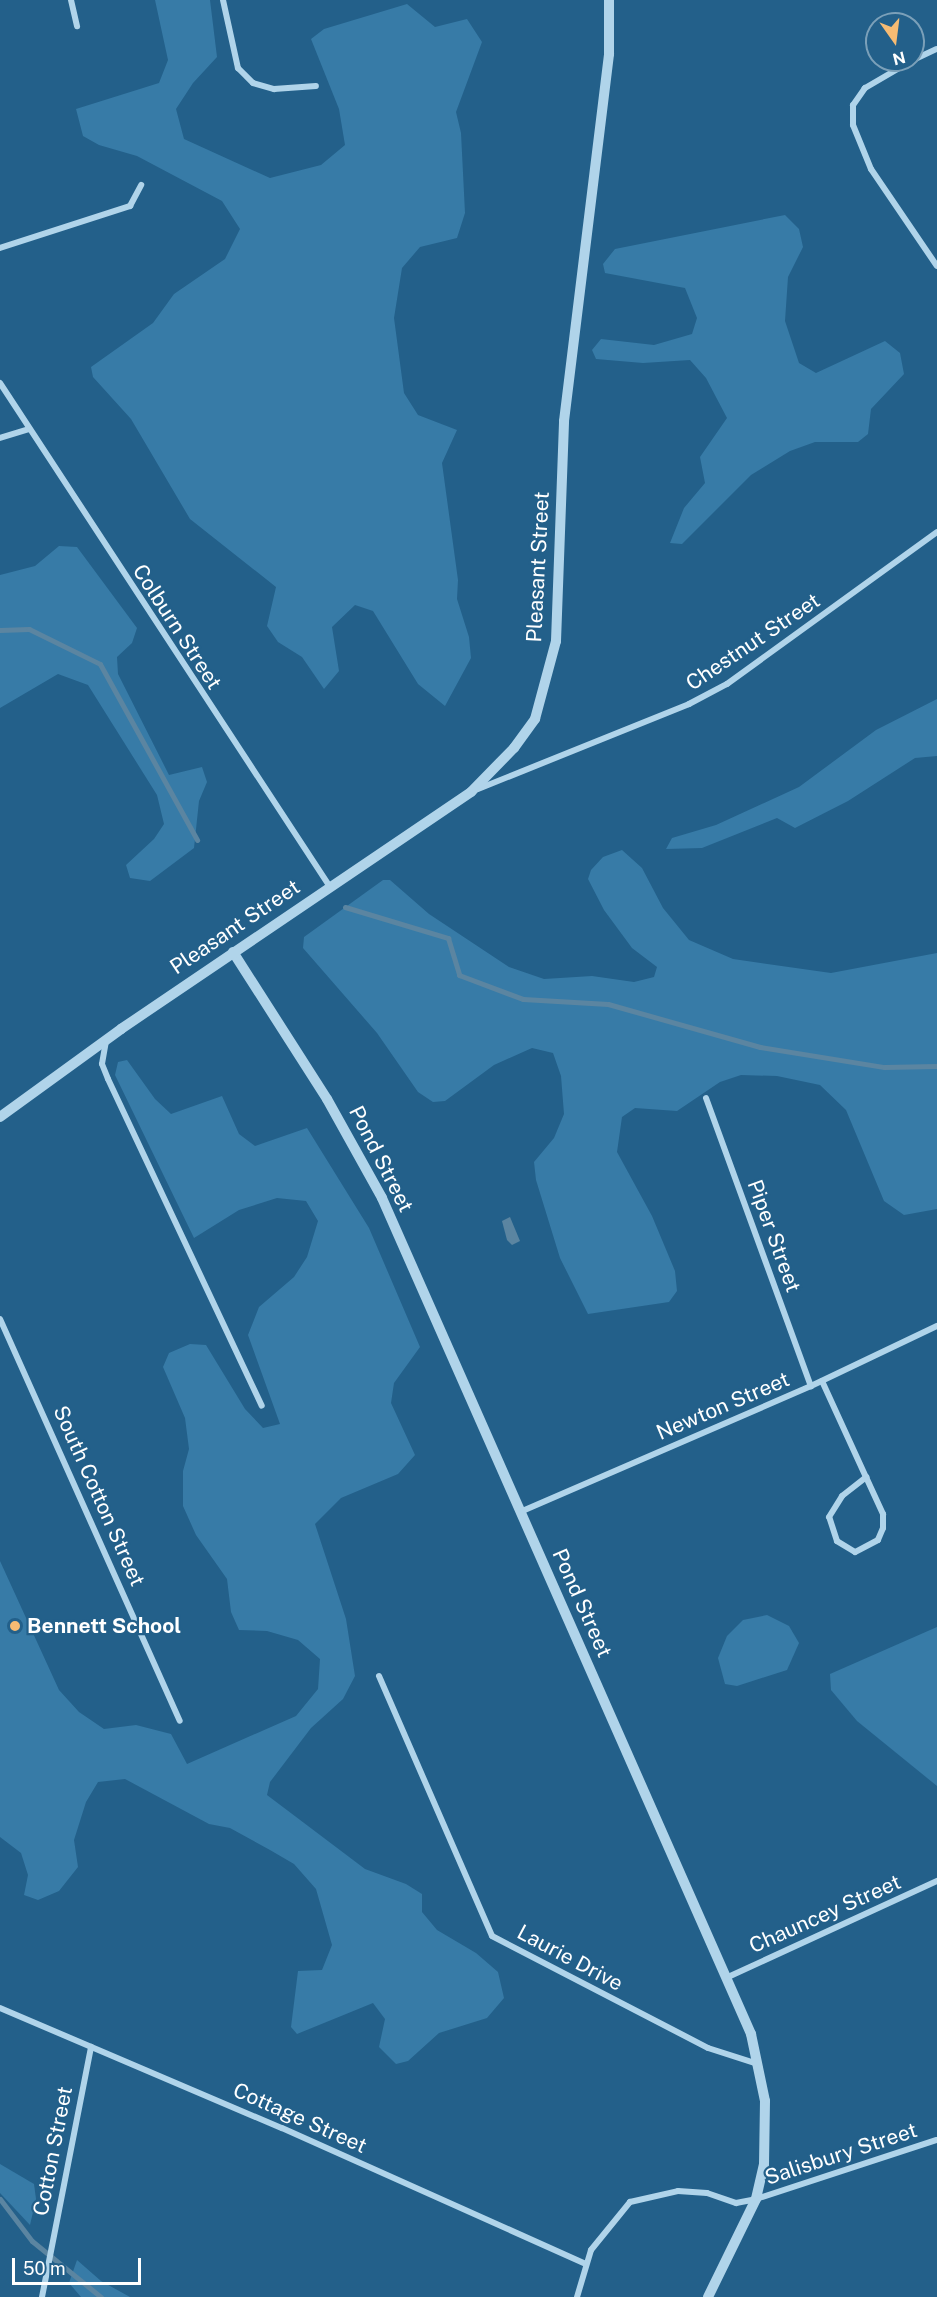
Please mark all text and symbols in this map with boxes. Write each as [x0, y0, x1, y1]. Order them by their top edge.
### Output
north arrow [865, 12, 925, 72]
text: N [891, 47, 907, 69]
street label: Pleasant Street [521, 491, 555, 643]
street label: Colburn Street [127, 560, 227, 694]
street label: Chestnut Street [681, 588, 825, 696]
street label: Pleasant Street [165, 874, 305, 980]
street label: Pond Street [343, 1102, 419, 1216]
street label: Piper Street [742, 1176, 806, 1296]
street label: Newton Street [653, 1367, 793, 1445]
street label: South Cotton Street [48, 1402, 150, 1590]
street label: Pond Street [547, 1545, 617, 1661]
place label: Bennett School [27, 1613, 181, 1639]
marker: Bennett School [8, 1619, 22, 1633]
street label: Chauncey Street [745, 1869, 905, 1959]
street label: Laurie Drive [513, 1920, 627, 1996]
street label: Cottage Street [229, 2077, 371, 2159]
street label: Cotton Street [28, 2084, 78, 2218]
street label: Salisbury Street [762, 2117, 920, 2191]
scale bar [15, 2246, 144, 2284]
text: 50 m [23, 2258, 66, 2279]

